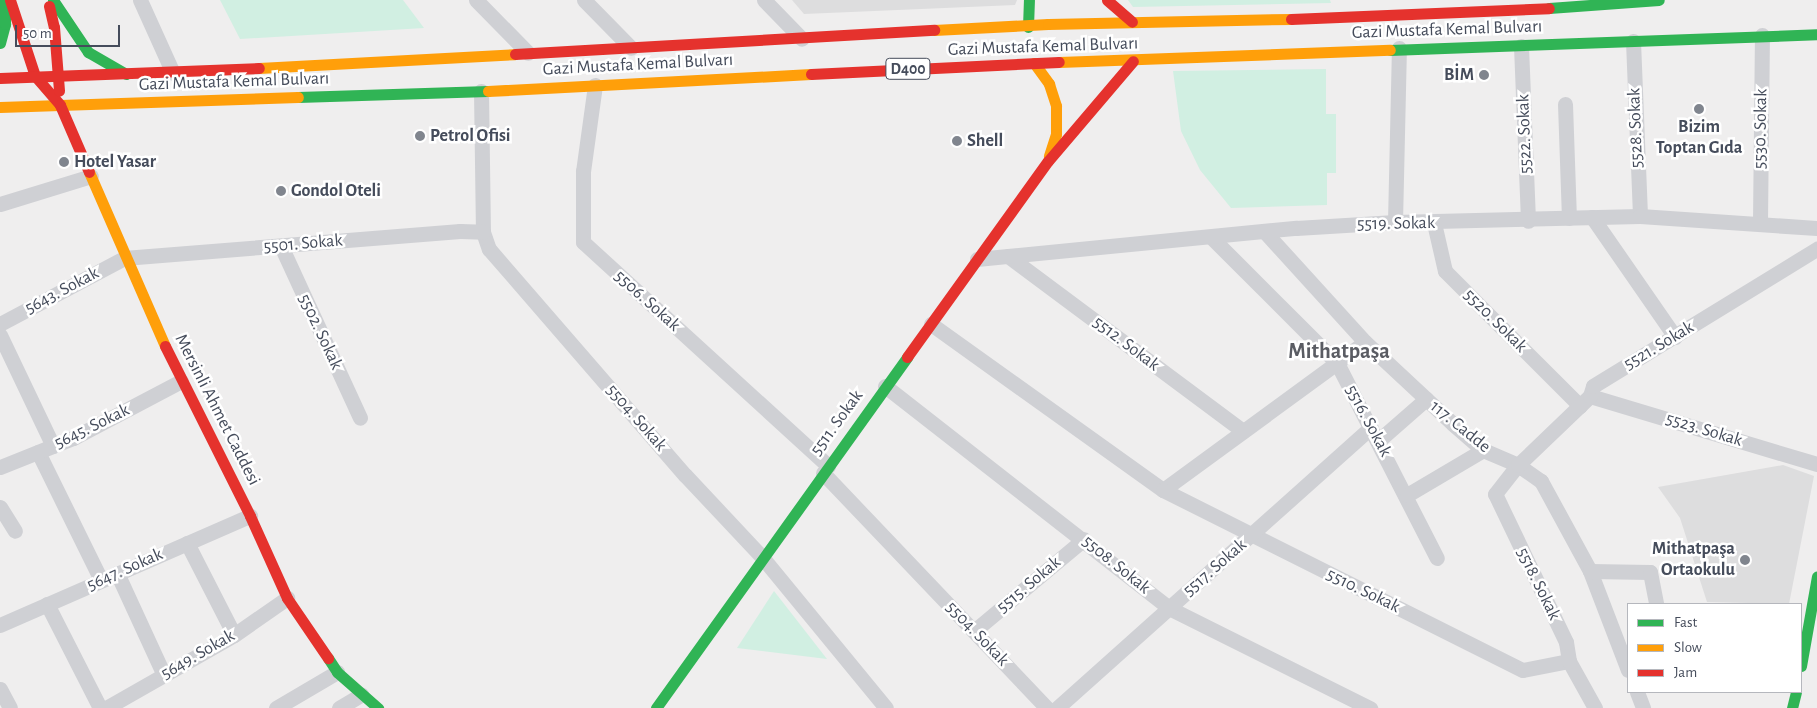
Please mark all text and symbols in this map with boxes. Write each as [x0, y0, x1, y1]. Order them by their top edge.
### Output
scale bar [18, 15, 122, 47]
street label: Gazi Mustafa Kemal Bulvarı [1351, 16, 1543, 44]
text: 50 m [23, 26, 52, 41]
street label: Gazi Mustafa Kemal Bulvarı [947, 33, 1139, 61]
street label: Gazi Mustafa Kemal Bulvarı [542, 49, 734, 81]
road number: D400 [884, 56, 932, 82]
place label: BİM [1444, 64, 1474, 86]
street label: Gazi Mustafa Kemal Bulvarı [138, 68, 330, 96]
marker: BİM [1478, 69, 1490, 81]
street label: 5528. Sokak [1624, 88, 1648, 168]
street label: 5530. Sokak [1750, 89, 1772, 169]
street label: 5522. Sokak [1513, 94, 1537, 174]
marker: Bizim Toptan Gıda [1693, 103, 1705, 115]
place label: Bizim Toptan Gıda [1656, 117, 1742, 160]
place label: Petrol Ofisi [430, 125, 511, 147]
marker: Petrol Ofisi [414, 130, 426, 142]
place label: Shell [967, 130, 1003, 152]
marker: Shell [951, 135, 963, 147]
place label: Hotel Yasar [74, 151, 156, 173]
marker: Hotel Yasar [58, 156, 70, 168]
place label: Gondol Oteli [291, 180, 381, 202]
marker: Gondol Oteli [275, 185, 287, 197]
street label: 5519. Sokak [1357, 213, 1435, 235]
street label: 5501. Sokak [263, 230, 343, 258]
street label: 5643. Sokak [21, 263, 103, 319]
street label: 5506. Sokak [610, 266, 684, 336]
street label: 5520. Sokak [1459, 285, 1531, 357]
street label: 5502. Sokak [293, 291, 347, 373]
street label: 5512. Sokak [1088, 312, 1164, 376]
street label: 5521. Sokak [1620, 317, 1698, 375]
street label: Mersinli Ahmet Caddesi [170, 331, 264, 489]
district label: Mithatpaşa [1288, 339, 1390, 365]
street label: 5504. Sokak [601, 380, 671, 456]
street label: 5516. Sokak [1340, 381, 1396, 461]
street label: 5511. Sokak [806, 386, 868, 460]
street label: 117. Cadde [1425, 396, 1495, 458]
street label: 5645. Sokak [51, 400, 133, 454]
street label: 5523. Sokak [1663, 408, 1745, 452]
street label: 5508. Sokak [1078, 531, 1154, 599]
street label: 5517. Sokak [1179, 535, 1251, 601]
place label: Mithatpaşa Ortaokulu [1652, 539, 1735, 582]
street label: 5647. Sokak [84, 544, 166, 596]
street label: 5518. Sokak [1511, 544, 1565, 624]
street label: 5515. Sokak [992, 552, 1066, 618]
marker: Mithatpaşa Ortaokulu [1739, 554, 1751, 566]
street label: 5510. Sokak [1323, 564, 1403, 618]
street label: 5504. Sokak [941, 597, 1013, 671]
legend [1627, 603, 1802, 693]
text: Fast [1674, 615, 1697, 630]
street label: 5649. Sokak [157, 625, 239, 685]
text: Slow [1674, 640, 1702, 655]
text: Jam [1674, 665, 1697, 680]

